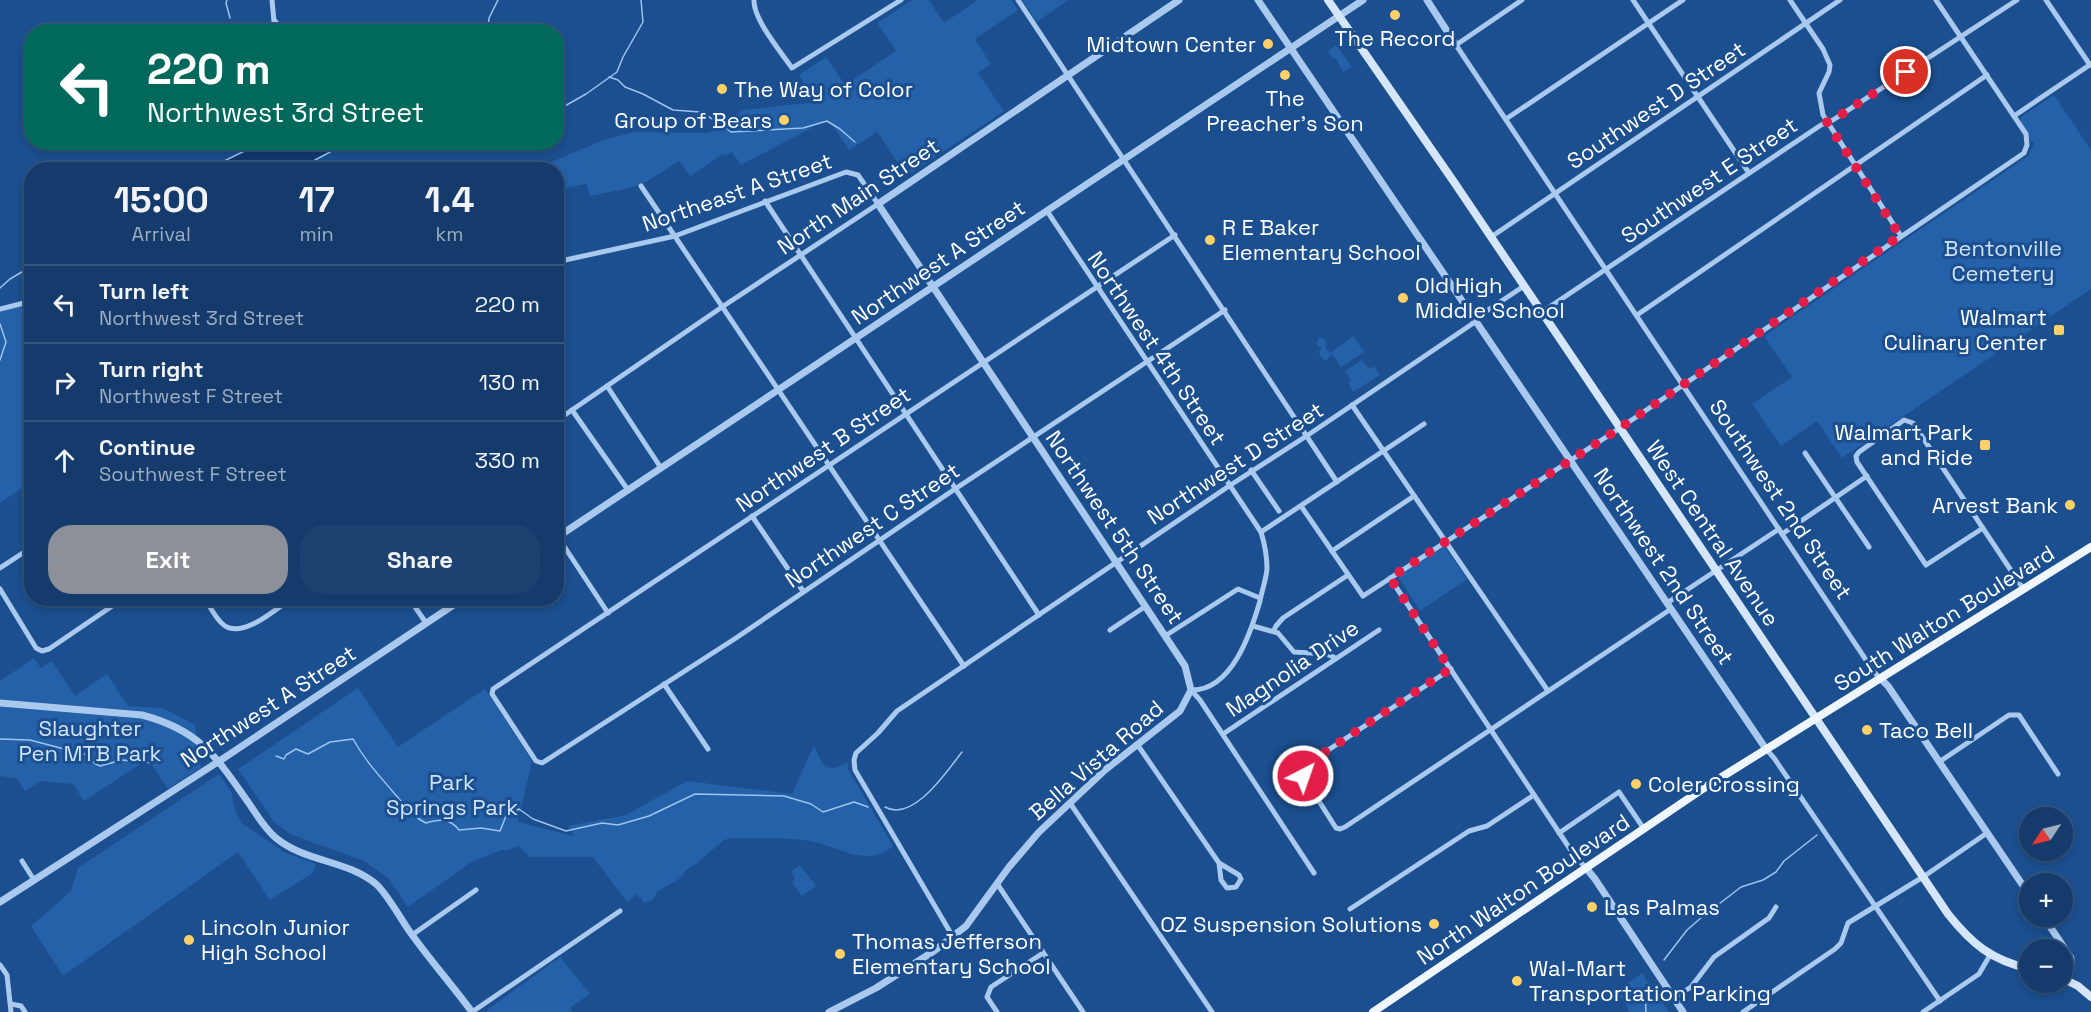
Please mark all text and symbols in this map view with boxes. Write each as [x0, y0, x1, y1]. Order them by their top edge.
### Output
marker: The Record [1388, 8, 1402, 22]
place label: The Record [1335, 24, 1455, 52]
place label: Midtown Center [1086, 30, 1256, 58]
street label: Southwest D Street [1562, 35, 1750, 175]
marker: Midtown Center [1261, 37, 1275, 51]
text: 220 m [147, 43, 271, 96]
pin [1880, 46, 1931, 97]
icon: left [48, 48, 126, 126]
icon: arrive [1889, 55, 1922, 88]
marker: The Preacher's Son [1278, 68, 1292, 82]
place label: The Way of Color [734, 75, 913, 103]
marker: The Way of Color [715, 82, 729, 96]
place label: The Preacher's Son [1206, 84, 1364, 137]
text: Northwest 3rd Street [147, 95, 424, 130]
place label: Group of Bears [614, 106, 772, 134]
street label: Southwest E Street [1615, 111, 1803, 249]
marker: Group of Bears [777, 113, 791, 127]
street label: North Main Street [772, 131, 944, 261]
street label: Northeast A Street [638, 146, 836, 238]
text: 15:00 [114, 177, 209, 223]
text: 17 [299, 177, 335, 223]
text: 1.4 [424, 177, 474, 223]
street label: Northwest A Street [846, 193, 1030, 331]
place label: R E Baker Elementary School [1222, 213, 1421, 266]
text: Arrival [132, 221, 191, 247]
text: min [299, 221, 334, 247]
text: km [435, 221, 463, 247]
marker: R E Baker Elementary School [1203, 233, 1217, 247]
park label: Bentonville Cemetery [1944, 234, 2062, 287]
street label: Northwest 4th Street [1082, 246, 1232, 450]
place label: Old High Middle School [1415, 271, 1565, 324]
text: Turn left [99, 277, 189, 305]
icon: left [48, 288, 81, 321]
text: 220 m [475, 290, 540, 318]
marker: Old High Middle School [1396, 291, 1410, 305]
place label: Walmart Culinary Center [1884, 303, 2047, 356]
text: Northwest 3rd Street [99, 305, 304, 331]
marker: Walmart Culinary Center [2052, 323, 2066, 337]
text: Turn right [99, 355, 204, 383]
icon: right [48, 366, 81, 399]
text: 130 m [479, 368, 540, 396]
street label: Northwest B Street [730, 380, 916, 518]
text: Northwest F Street [99, 383, 283, 409]
street label: Southwest 2nd Street [1704, 394, 1858, 604]
street label: Northwest D Street [1141, 395, 1329, 531]
place label: Walmart Park and Ride [1835, 418, 1973, 471]
street label: Northwest 5th Street [1040, 425, 1190, 629]
text: Continue [99, 433, 195, 461]
street label: West Central Avenue [1640, 435, 1786, 631]
marker: Walmart Park and Ride [1978, 438, 1992, 452]
icon: ahead [48, 444, 81, 477]
text: 330 m [475, 446, 540, 474]
street label: Northwest C Street [779, 456, 965, 594]
text: Southwest F Street [99, 461, 287, 487]
street label: Northwest 2nd Street [1588, 462, 1740, 670]
place label: Arvest Bank [1932, 491, 2058, 519]
marker: Arvest Bank [2063, 498, 2077, 512]
button: Exit [48, 525, 288, 594]
button: Share [300, 525, 540, 594]
street label: South Walton Boulevard [1828, 539, 2060, 697]
street label: Magnolia Drive [1220, 613, 1364, 723]
street label: Northwest A Street [175, 639, 361, 773]
street label: Bella Vista Road [1023, 694, 1169, 826]
park label: Slaughter Pen MTB Park [19, 714, 162, 767]
place label: Taco Bell [1879, 716, 1973, 744]
marker: Taco Bell [1860, 723, 1874, 737]
position arrow [1271, 744, 1335, 808]
park label: Park Springs Park [386, 768, 518, 821]
place label: Coler Crossing [1648, 770, 1800, 798]
marker: Coler Crossing [1629, 777, 1643, 791]
street label: North Walton Boulevard [1411, 807, 1635, 971]
north arrow [2019, 807, 2073, 861]
map controls [2019, 807, 2073, 993]
button: + [2019, 873, 2073, 927]
place label: Las Palmas [1604, 893, 1720, 921]
marker: Las Palmas [1585, 900, 1599, 914]
place label: OZ Suspension Solutions [1160, 910, 1422, 938]
place label: Lincoln Junior High School [201, 913, 350, 966]
marker: OZ Suspension Solutions [1427, 917, 1441, 931]
place label: Thomas Jefferson Elementary School [852, 927, 1051, 980]
marker: Lincoln Junior High School [182, 933, 196, 947]
button: − [2019, 939, 2073, 993]
marker: Thomas Jefferson Elementary School [833, 947, 847, 961]
place label: Wal-Mart Transportation Parking [1529, 954, 1771, 1007]
marker: Wal-Mart Transportation Parking [1510, 974, 1524, 988]

